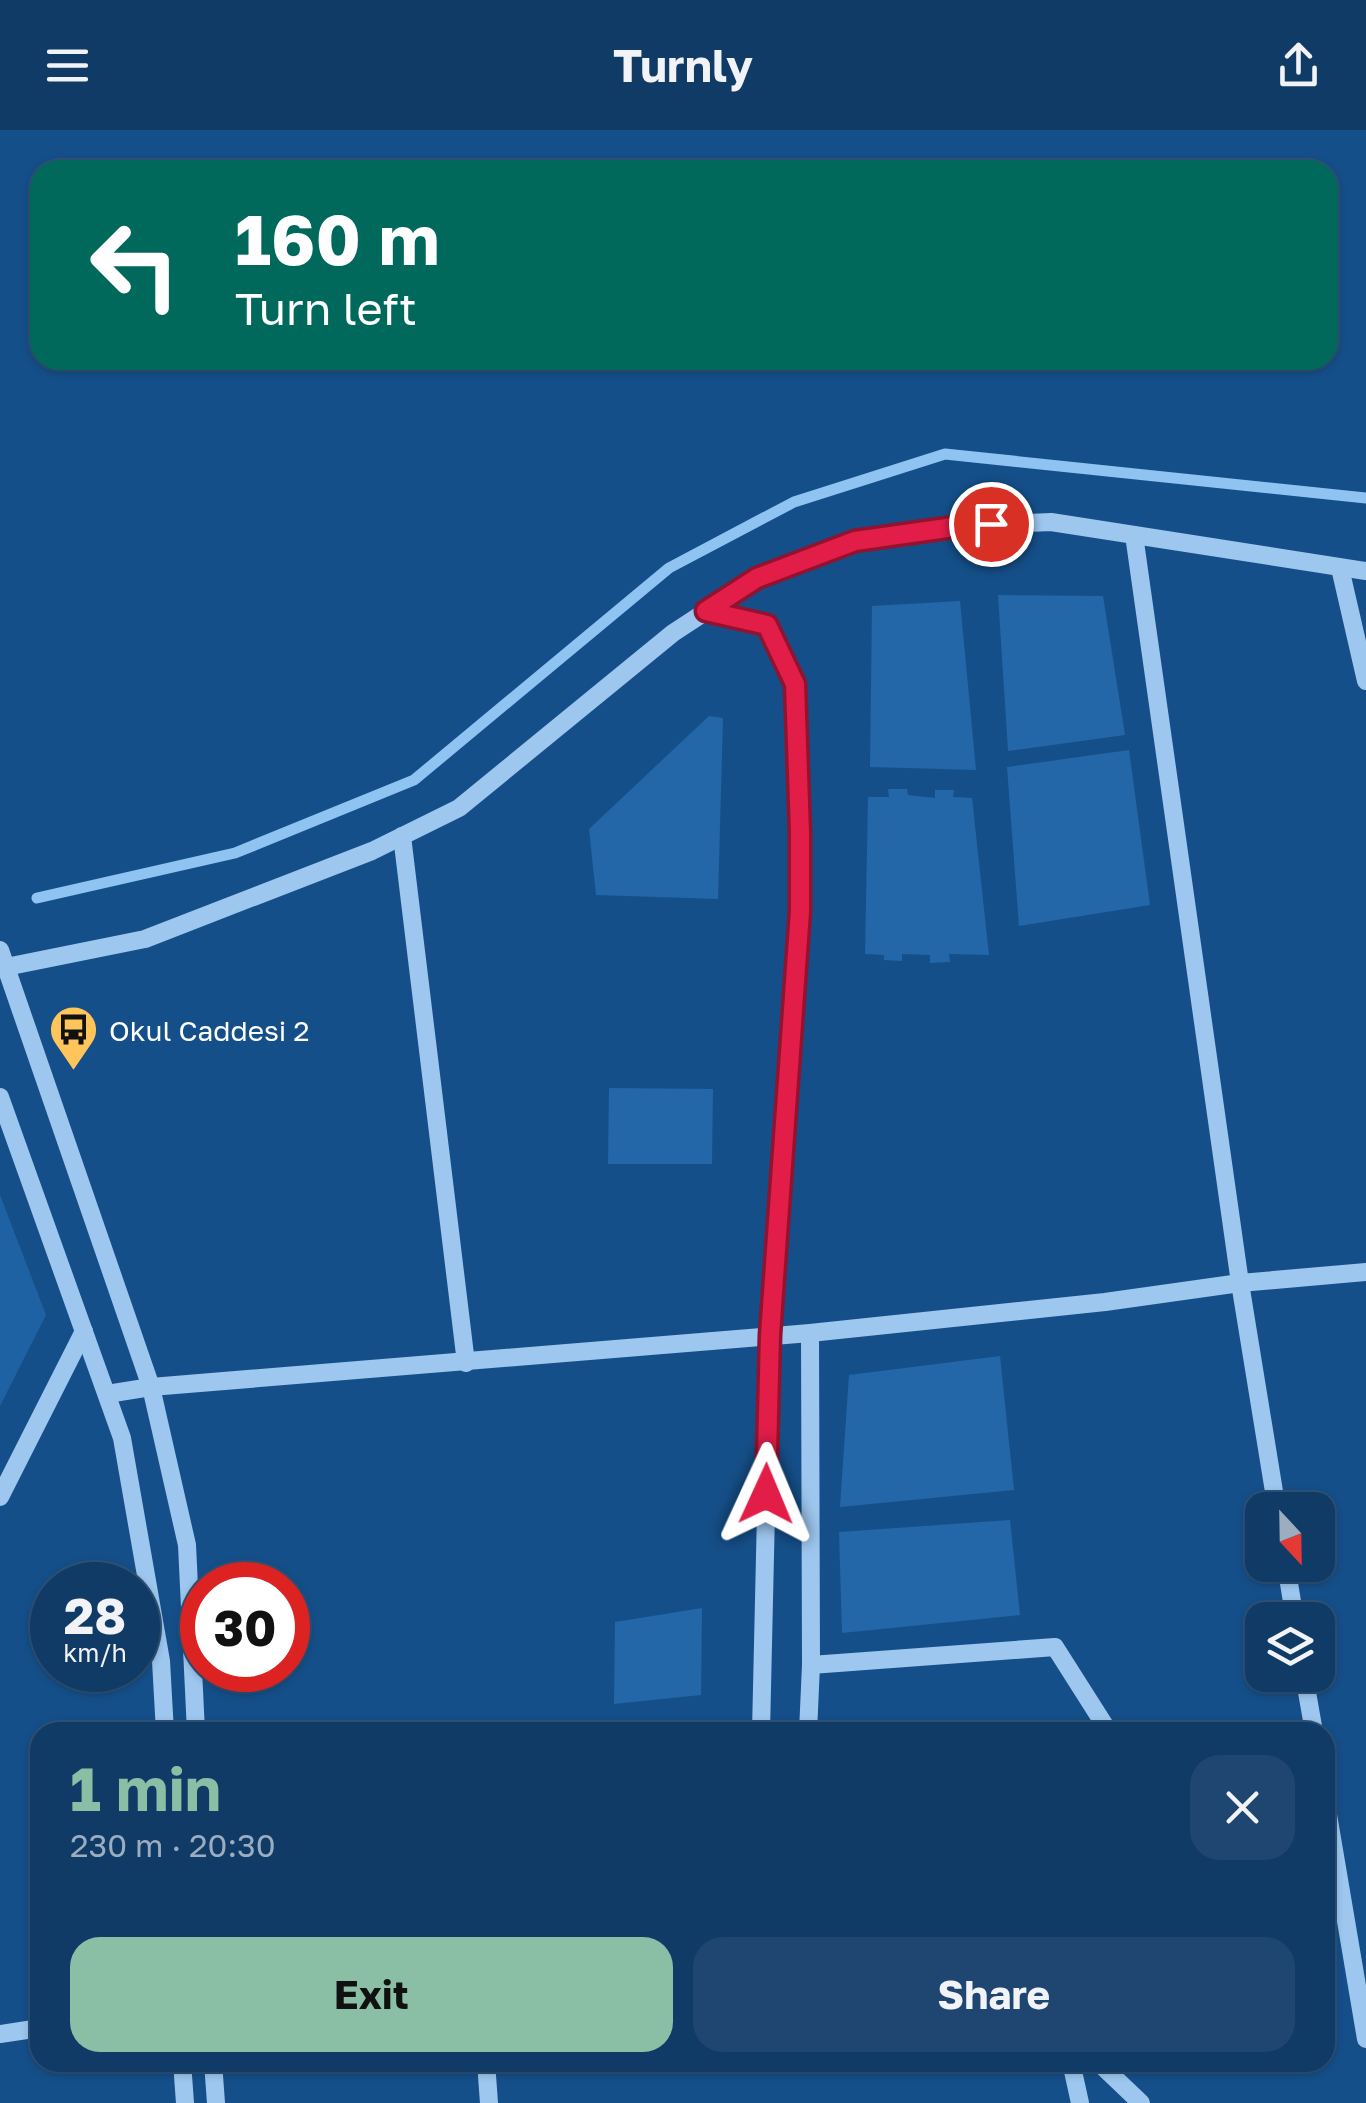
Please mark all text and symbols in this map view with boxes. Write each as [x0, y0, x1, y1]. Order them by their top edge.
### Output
icon: menu [40, 38, 95, 93]
text: Turnly [613, 38, 753, 92]
icon: share [1271, 38, 1326, 93]
text: 160 m [235, 196, 440, 280]
icon: left [70, 200, 200, 330]
text: Turn left [235, 281, 417, 335]
pin [949, 482, 1034, 567]
icon: arrive [964, 497, 1019, 552]
bus stop icon: Okul Caddesi 2 [48, 1004, 100, 1072]
place label: Okul Caddesi 2 [109, 1014, 310, 1047]
position arrow [714, 1442, 818, 1546]
north arrow [1245, 1492, 1335, 1582]
map controls [1245, 1492, 1335, 1692]
speed limit sign: 30 [180, 1562, 310, 1692]
text: 28 [64, 1585, 126, 1645]
button: layers [1245, 1602, 1335, 1692]
text: km/h [63, 1637, 127, 1668]
text: 1 min [70, 1752, 221, 1824]
button: close [1190, 1755, 1295, 1860]
text: 230 m · 20:30 [70, 1826, 276, 1864]
button: Exit [70, 1937, 673, 2052]
button: Share [693, 1937, 1295, 2052]

